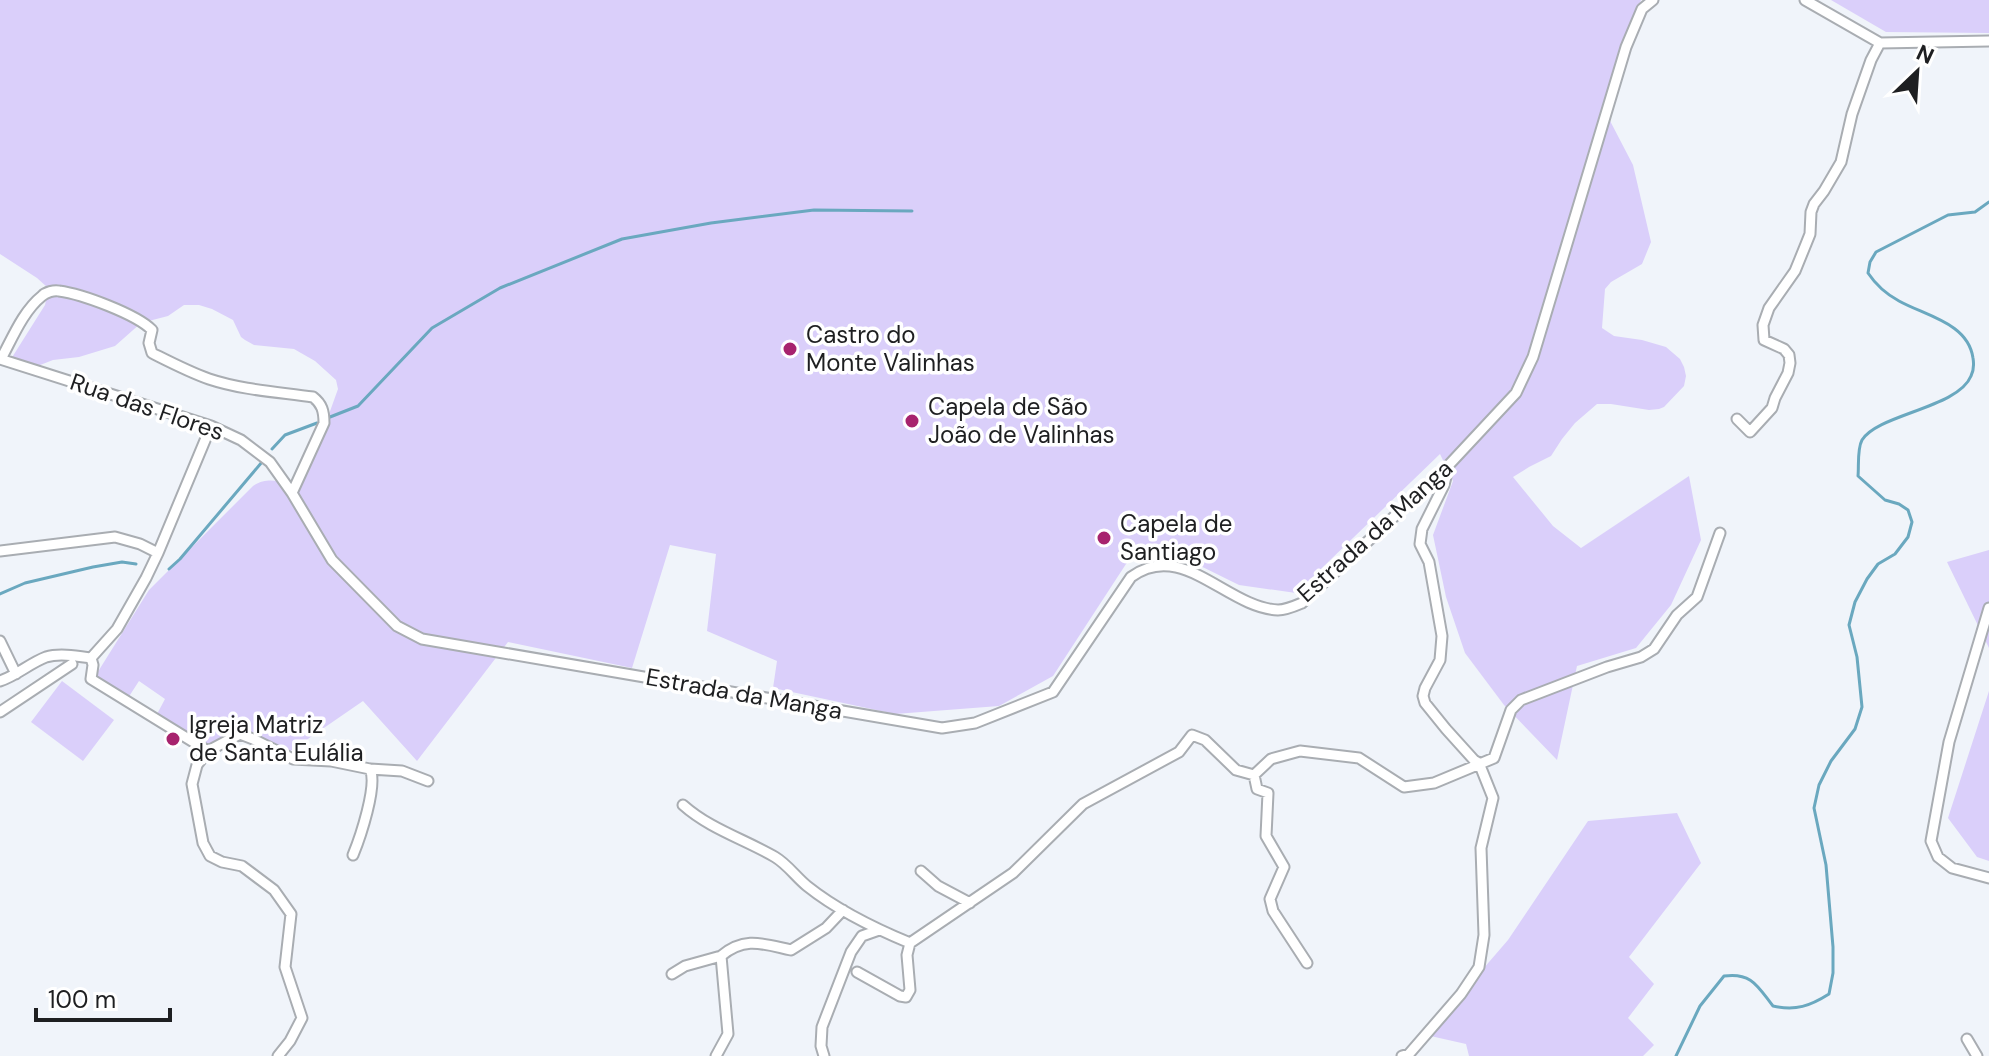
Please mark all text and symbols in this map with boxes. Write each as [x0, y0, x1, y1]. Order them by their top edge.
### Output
north arrow [1877, 32, 1957, 112]
text: N [1912, 38, 1939, 71]
place label: Castro do Monte Valinhas [806, 319, 975, 378]
marker: Castro do Monte Valinhas [781, 340, 799, 358]
street label: Rua das Flores [66, 366, 228, 447]
place label: Capela de São João de Valinhas [928, 391, 1115, 450]
marker: Capela de São João de Valinhas [903, 412, 921, 430]
street label: Estrada da Manga [1290, 453, 1459, 609]
place label: Capela de Santiago [1120, 508, 1232, 567]
marker: Capela de Santiago [1095, 529, 1113, 547]
street label: Estrada da Manga [643, 661, 845, 726]
place label: Igreja Matriz de Santa Eulália [189, 709, 364, 768]
marker: Igreja Matriz de Santa Eulália [164, 730, 182, 748]
scale bar [36, 972, 170, 1022]
text: 100 m [48, 984, 116, 1015]

